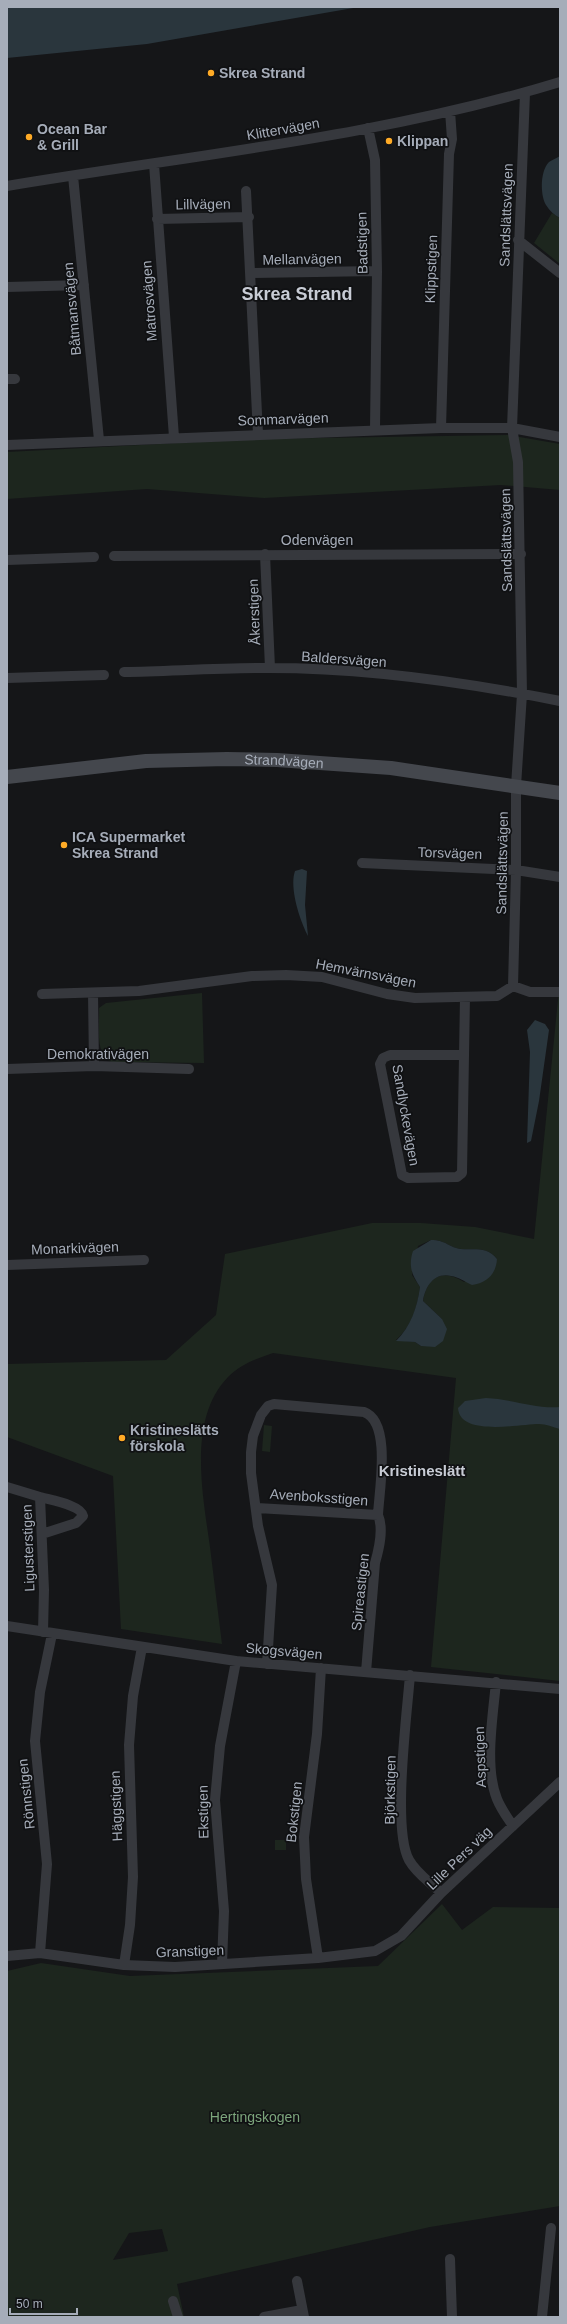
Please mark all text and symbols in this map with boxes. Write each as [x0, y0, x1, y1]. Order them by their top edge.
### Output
place label: Skrea Strand [219, 65, 305, 81]
marker: Skrea Strand [206, 68, 216, 78]
street label: Klittervägen [245, 115, 321, 143]
place label: Ocean Bar & Grill [37, 121, 108, 153]
marker: Ocean Bar & Grill [24, 132, 34, 142]
place label: Klippan [397, 133, 448, 149]
marker: Klippan [384, 136, 394, 146]
street label: Sandslättsvägen [496, 163, 516, 267]
street label: Lillvägen [175, 196, 231, 212]
street label: Badstigen [353, 212, 371, 274]
street label: Klippstigen [422, 234, 440, 304]
street label: Mellanvägen [262, 250, 342, 268]
street label: Matrosvägen [138, 260, 160, 342]
street label: Båtmansvägen [60, 262, 84, 356]
district label: Skrea Strand [241, 284, 353, 304]
street label: Sommarvägen [237, 409, 329, 429]
street label: Sandslättsvägen [497, 488, 515, 592]
street label: Odenvägen [281, 532, 353, 548]
street label: Åkerstigen [245, 579, 263, 645]
street label: Baldersvägen [301, 648, 387, 670]
street label: Strandvägen [244, 751, 324, 771]
street label: Sandslättsvägen [493, 811, 511, 915]
place label: ICA Supermarket Skrea Strand [72, 829, 185, 861]
marker: ICA Supermarket Skrea Strand [59, 840, 69, 850]
street label: Torsvägen [417, 844, 483, 862]
street label: Hemvärnsvägen [314, 955, 418, 991]
street label: Demokrativägen [47, 1046, 149, 1062]
street label: Sandlyckevägen [389, 1063, 423, 1167]
street label: Monarkivägen [31, 1238, 119, 1258]
place label: Kristineslätts förskola [130, 1422, 219, 1454]
marker: Kristineslätts förskola [117, 1433, 127, 1443]
district label: Kristineslätt [379, 1462, 465, 1479]
street label: Avenboksstigen [269, 1486, 369, 1508]
street label: Ligusterstigen [18, 1504, 38, 1592]
street label: Spireastigen [348, 1552, 372, 1632]
street label: Skogsvägen [245, 1640, 323, 1662]
street label: Aspstigen [471, 1726, 489, 1788]
street label: Björkstigen [381, 1755, 399, 1825]
street label: Rönnstigen [14, 1758, 38, 1830]
street label: Häggstigen [107, 1770, 125, 1842]
street label: Bokstigen [283, 1781, 305, 1843]
street label: Ekstigen [195, 1785, 211, 1839]
street label: Lille Pers väg [423, 1823, 495, 1893]
street label: Granstigen [155, 1942, 225, 1960]
park label: Hertingskogen [210, 2109, 300, 2125]
scale bar [10, 2290, 77, 2316]
text: 50 m [16, 2297, 43, 2311]

